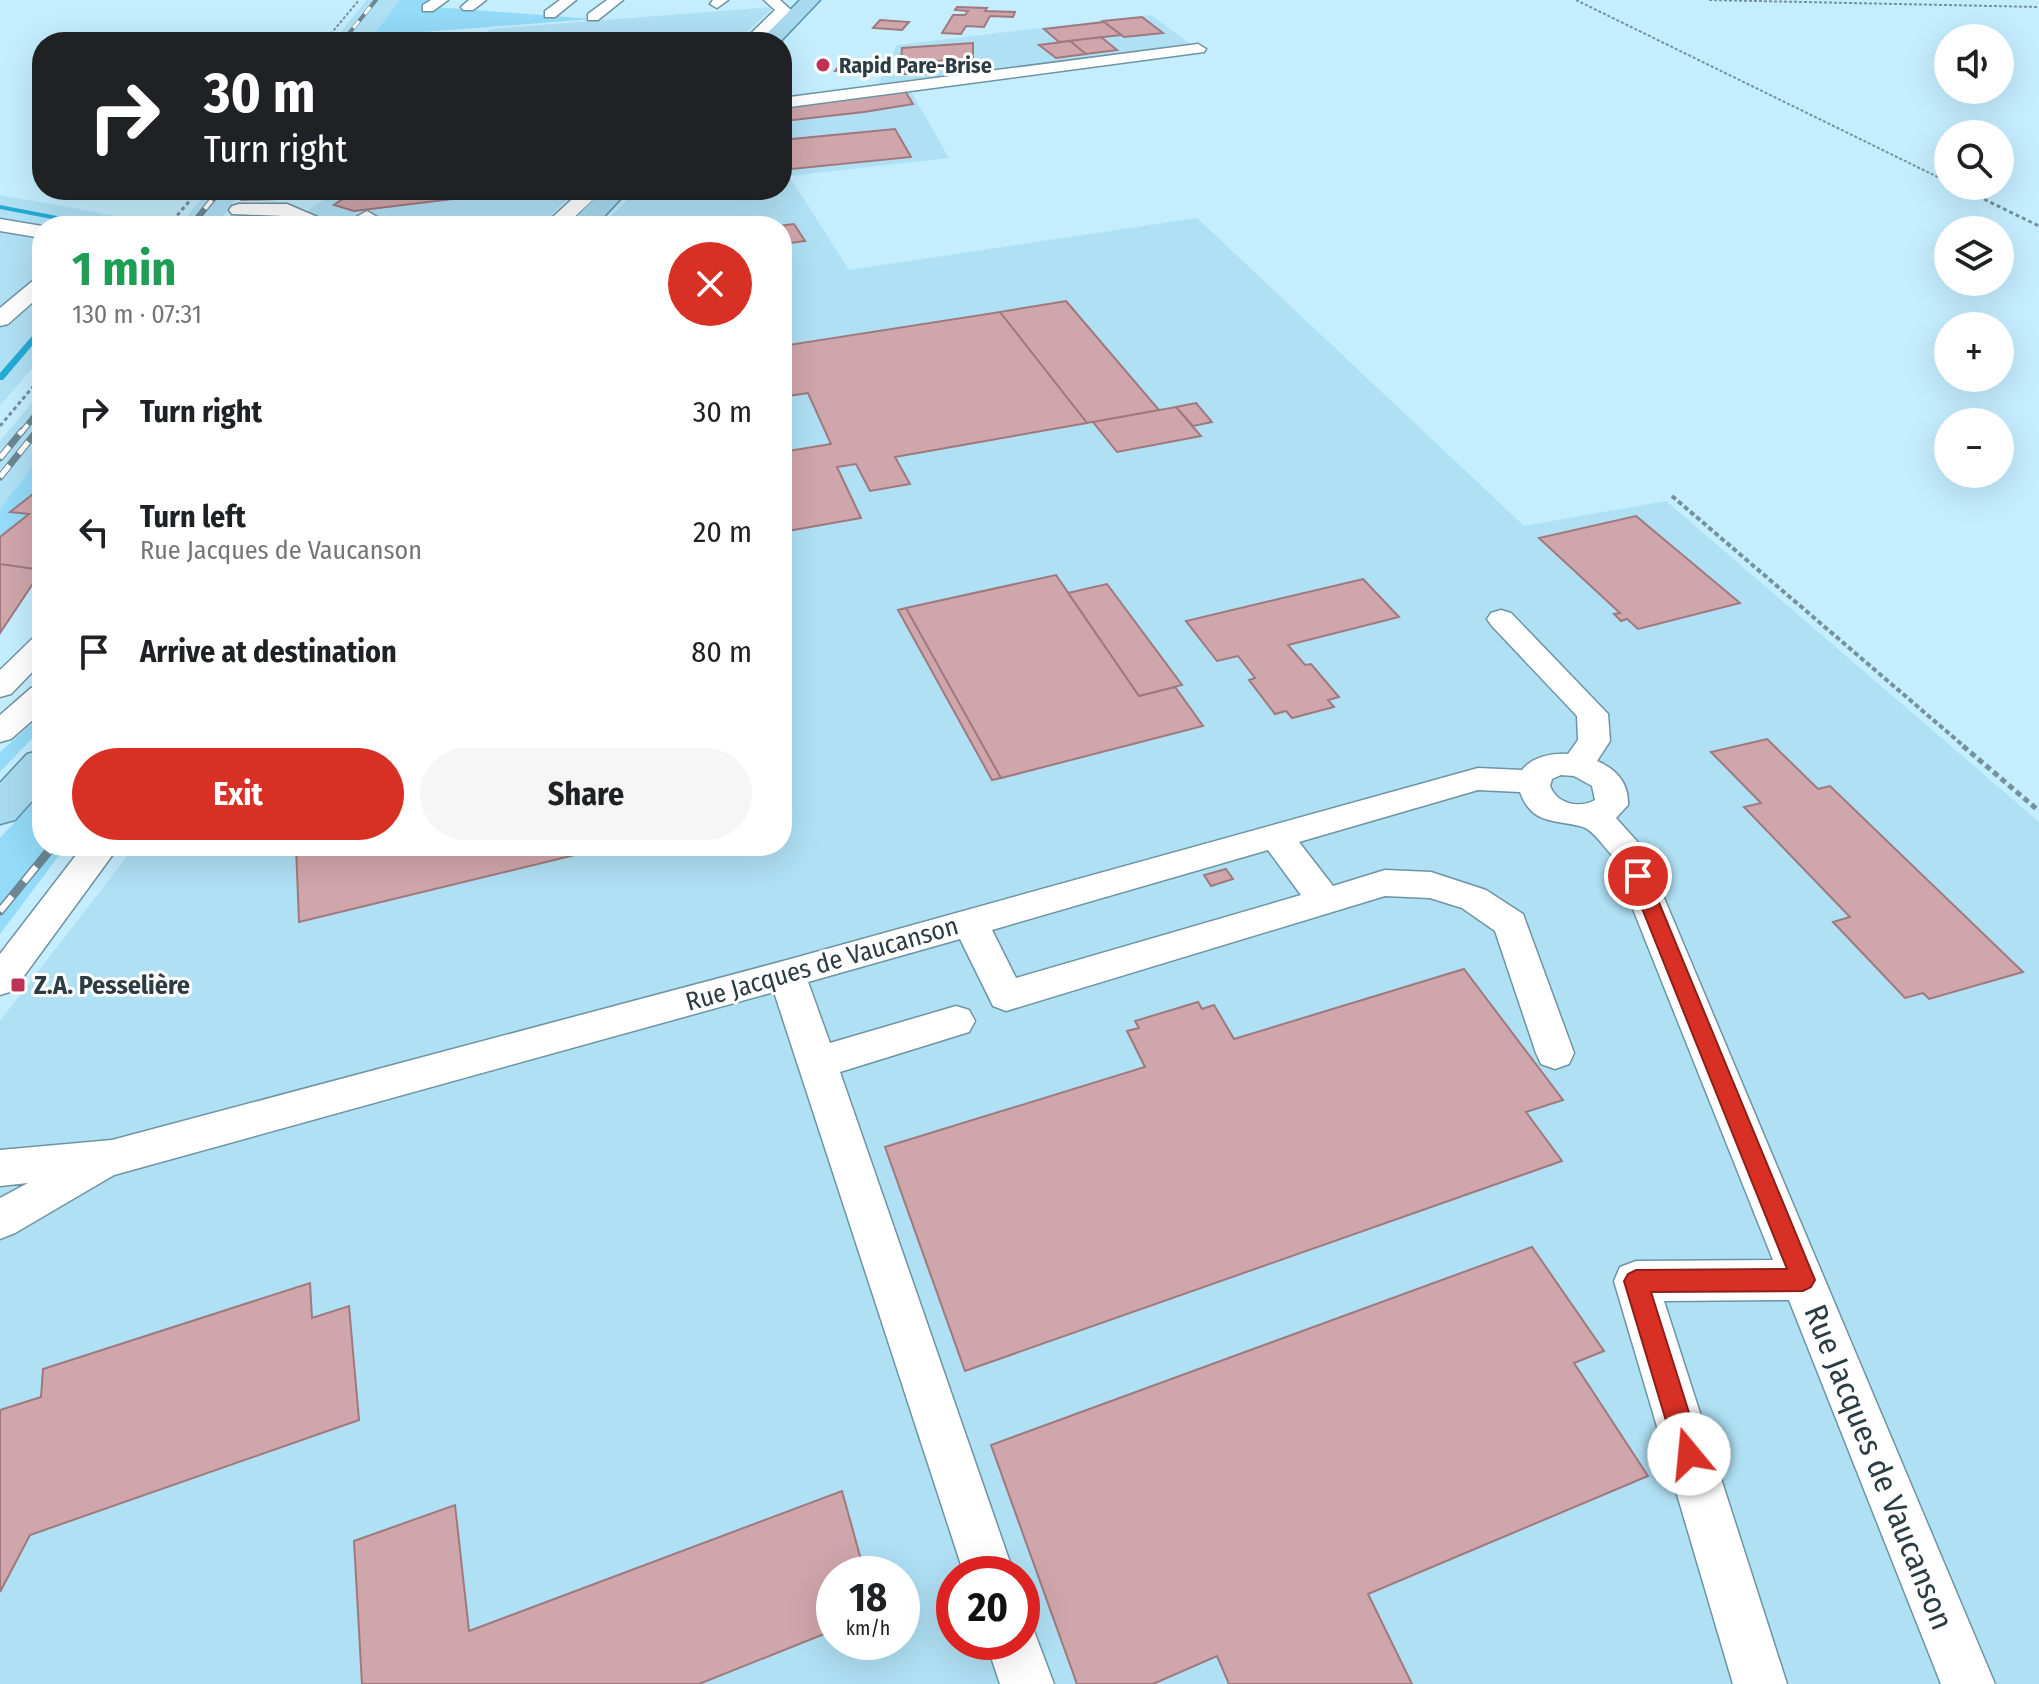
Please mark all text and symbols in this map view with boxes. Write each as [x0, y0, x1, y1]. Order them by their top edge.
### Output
map controls [1934, 24, 2014, 488]
button: sound [1934, 24, 2014, 104]
place label: Rapid Pare-Brise [839, 52, 992, 79]
marker: Rapid Pare-Brise [814, 56, 832, 74]
text: 30 m [204, 60, 315, 127]
icon: right [72, 64, 176, 168]
button: search [1934, 120, 2014, 200]
text: Turn right [204, 128, 347, 172]
button: layers [1934, 216, 2014, 296]
text: 1 min [72, 240, 177, 298]
button: close [668, 242, 752, 326]
text: 130 m · 07:31 [72, 299, 202, 330]
button: + [1934, 312, 2014, 392]
icon: right [72, 390, 116, 434]
text: Turn right [140, 394, 262, 430]
text: 30 m [693, 394, 752, 430]
button: − [1934, 408, 2014, 488]
text: Turn left [140, 499, 246, 535]
icon: left [72, 510, 116, 554]
text: 20 m [693, 514, 752, 550]
text: Rue Jacques de Vaucanson [140, 535, 422, 566]
icon: arrive [72, 630, 116, 674]
text: Arrive at destination [140, 634, 397, 670]
text: 80 m [691, 634, 752, 670]
button: Exit [72, 748, 404, 840]
button: Share [420, 748, 752, 840]
pin [1604, 842, 1672, 910]
icon: arrive [1616, 854, 1660, 898]
street label: Rue Jacques de Vaucanson [682, 910, 962, 1018]
place label: Z.A. Pesselière [34, 970, 190, 1001]
marker: Z.A. Pesselière [9, 976, 27, 994]
street label: Rue Jacques de Vaucanson [1796, 1299, 1962, 1635]
position arrow [1647, 1412, 1731, 1496]
speed limit sign: 20 [936, 1556, 1040, 1660]
text: 18 [849, 1574, 887, 1622]
text: km/h [846, 1616, 890, 1640]

